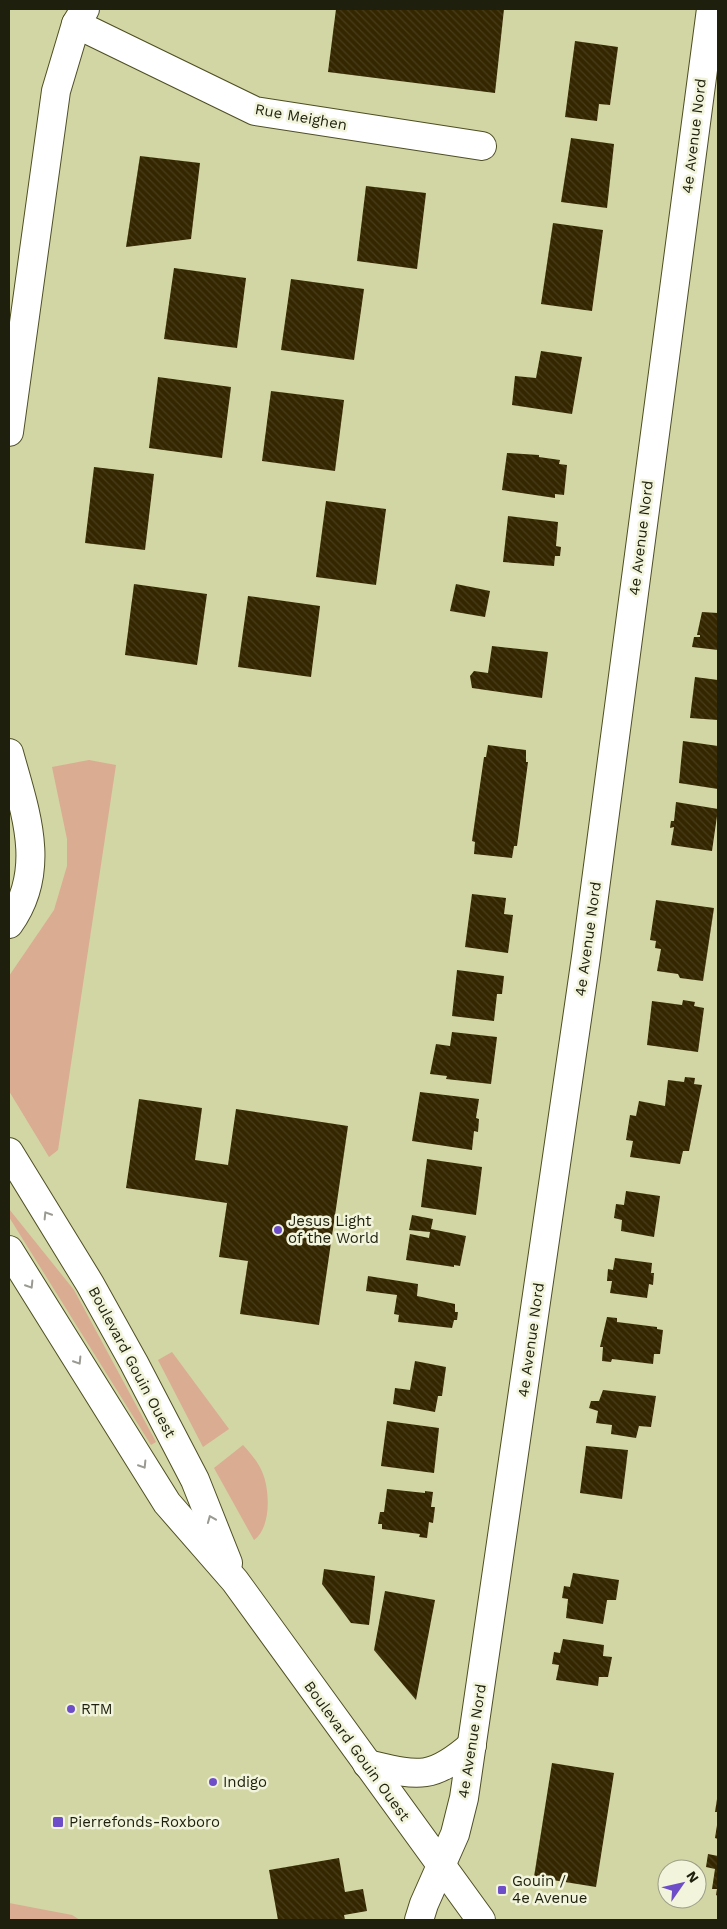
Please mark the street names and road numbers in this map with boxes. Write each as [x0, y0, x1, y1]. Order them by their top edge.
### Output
street label: 4e Avenue Nord [678, 77, 710, 195]
street label: Rue Meighen [253, 100, 349, 134]
street label: 4e Avenue Nord [625, 479, 657, 597]
street label: 4e Avenue Nord [571, 880, 605, 998]
street label: 4e Avenue Nord [514, 1281, 548, 1399]
street label: Boulevard Gouin Ouest [85, 1283, 180, 1441]
street label: Boulevard Gouin Ouest [300, 1678, 414, 1825]
street label: 4e Avenue Nord [454, 1682, 490, 1800]

